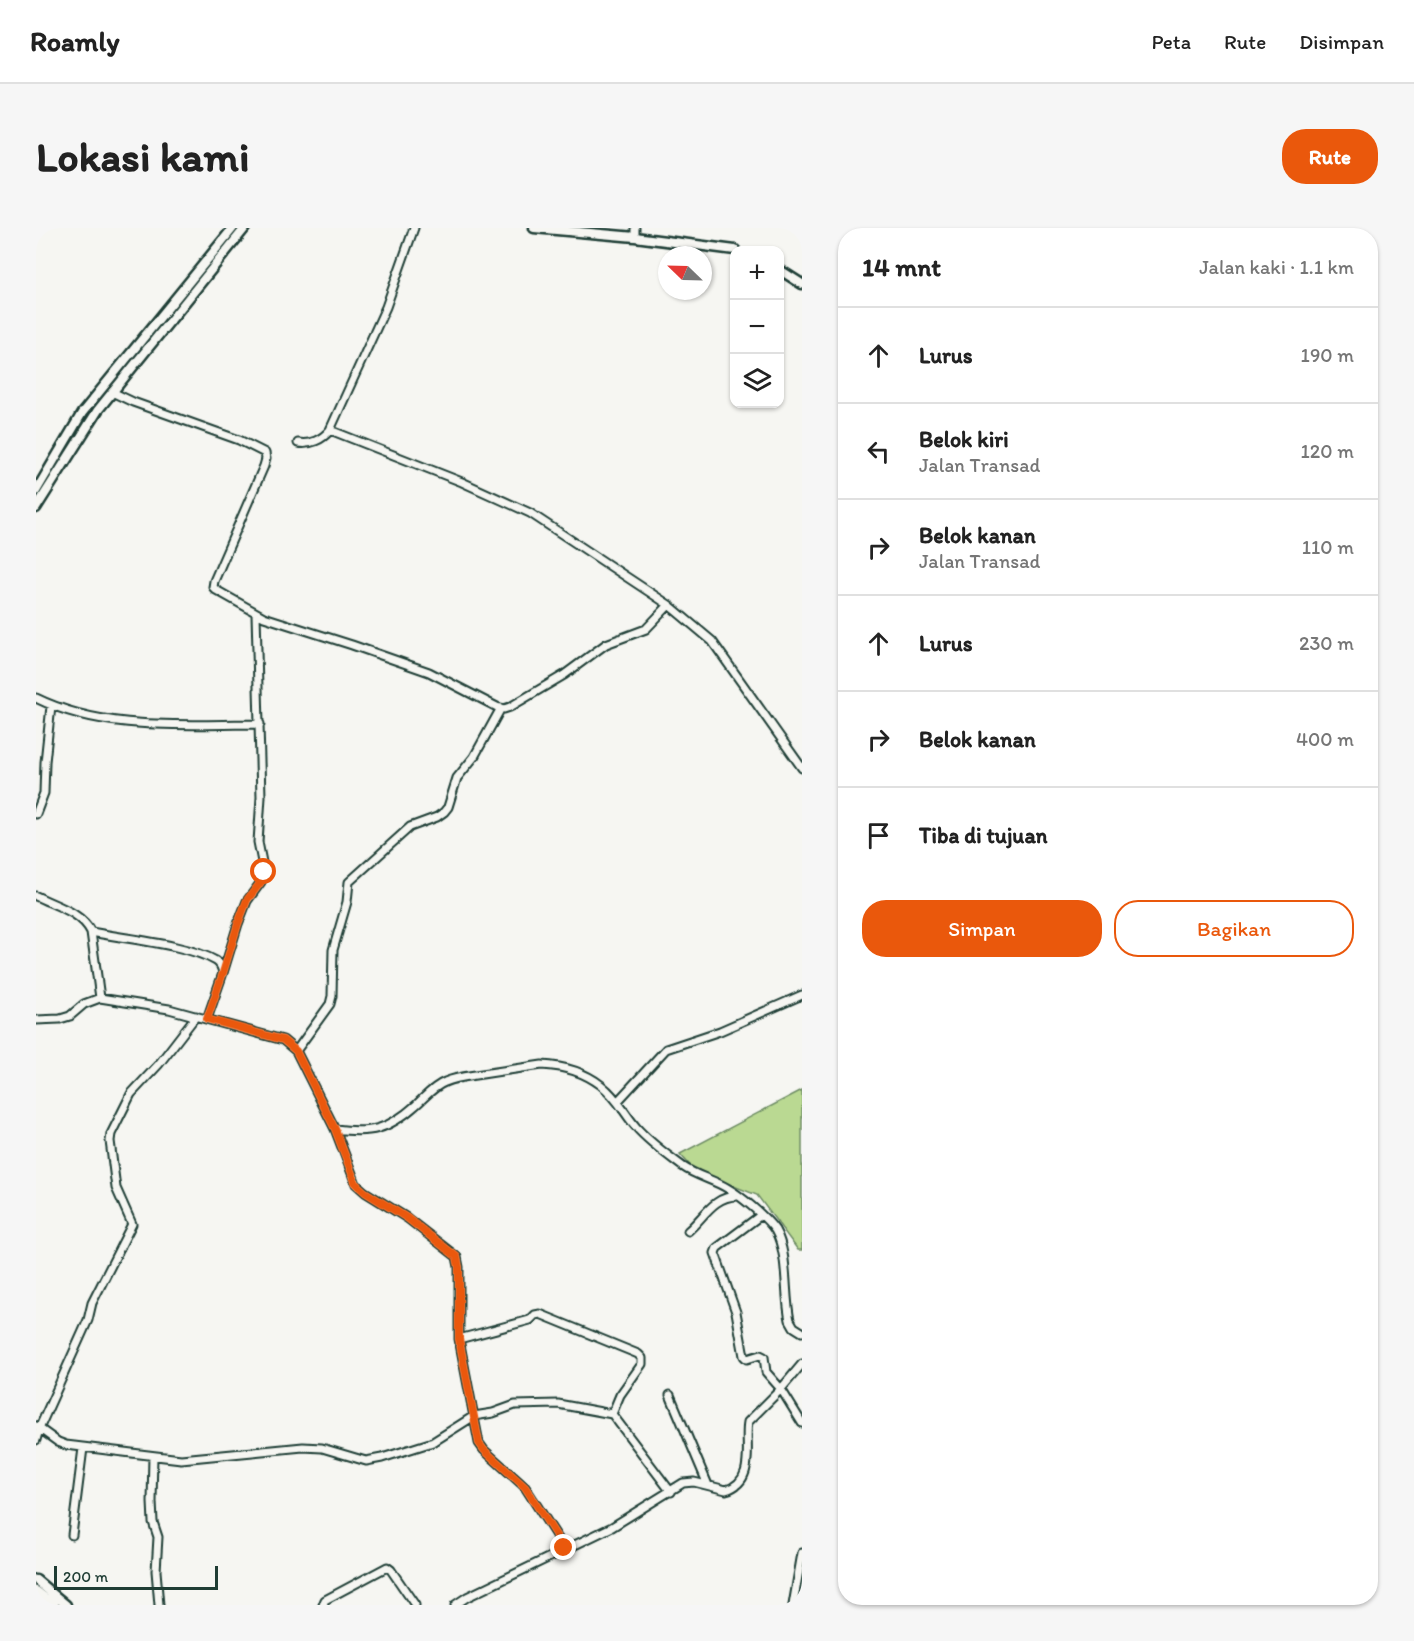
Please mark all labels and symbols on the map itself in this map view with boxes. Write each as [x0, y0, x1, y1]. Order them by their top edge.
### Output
north arrow [658, 246, 712, 300]
route start [250, 858, 276, 884]
route end [550, 1534, 576, 1560]
scale bar [54, 1563, 218, 1590]

